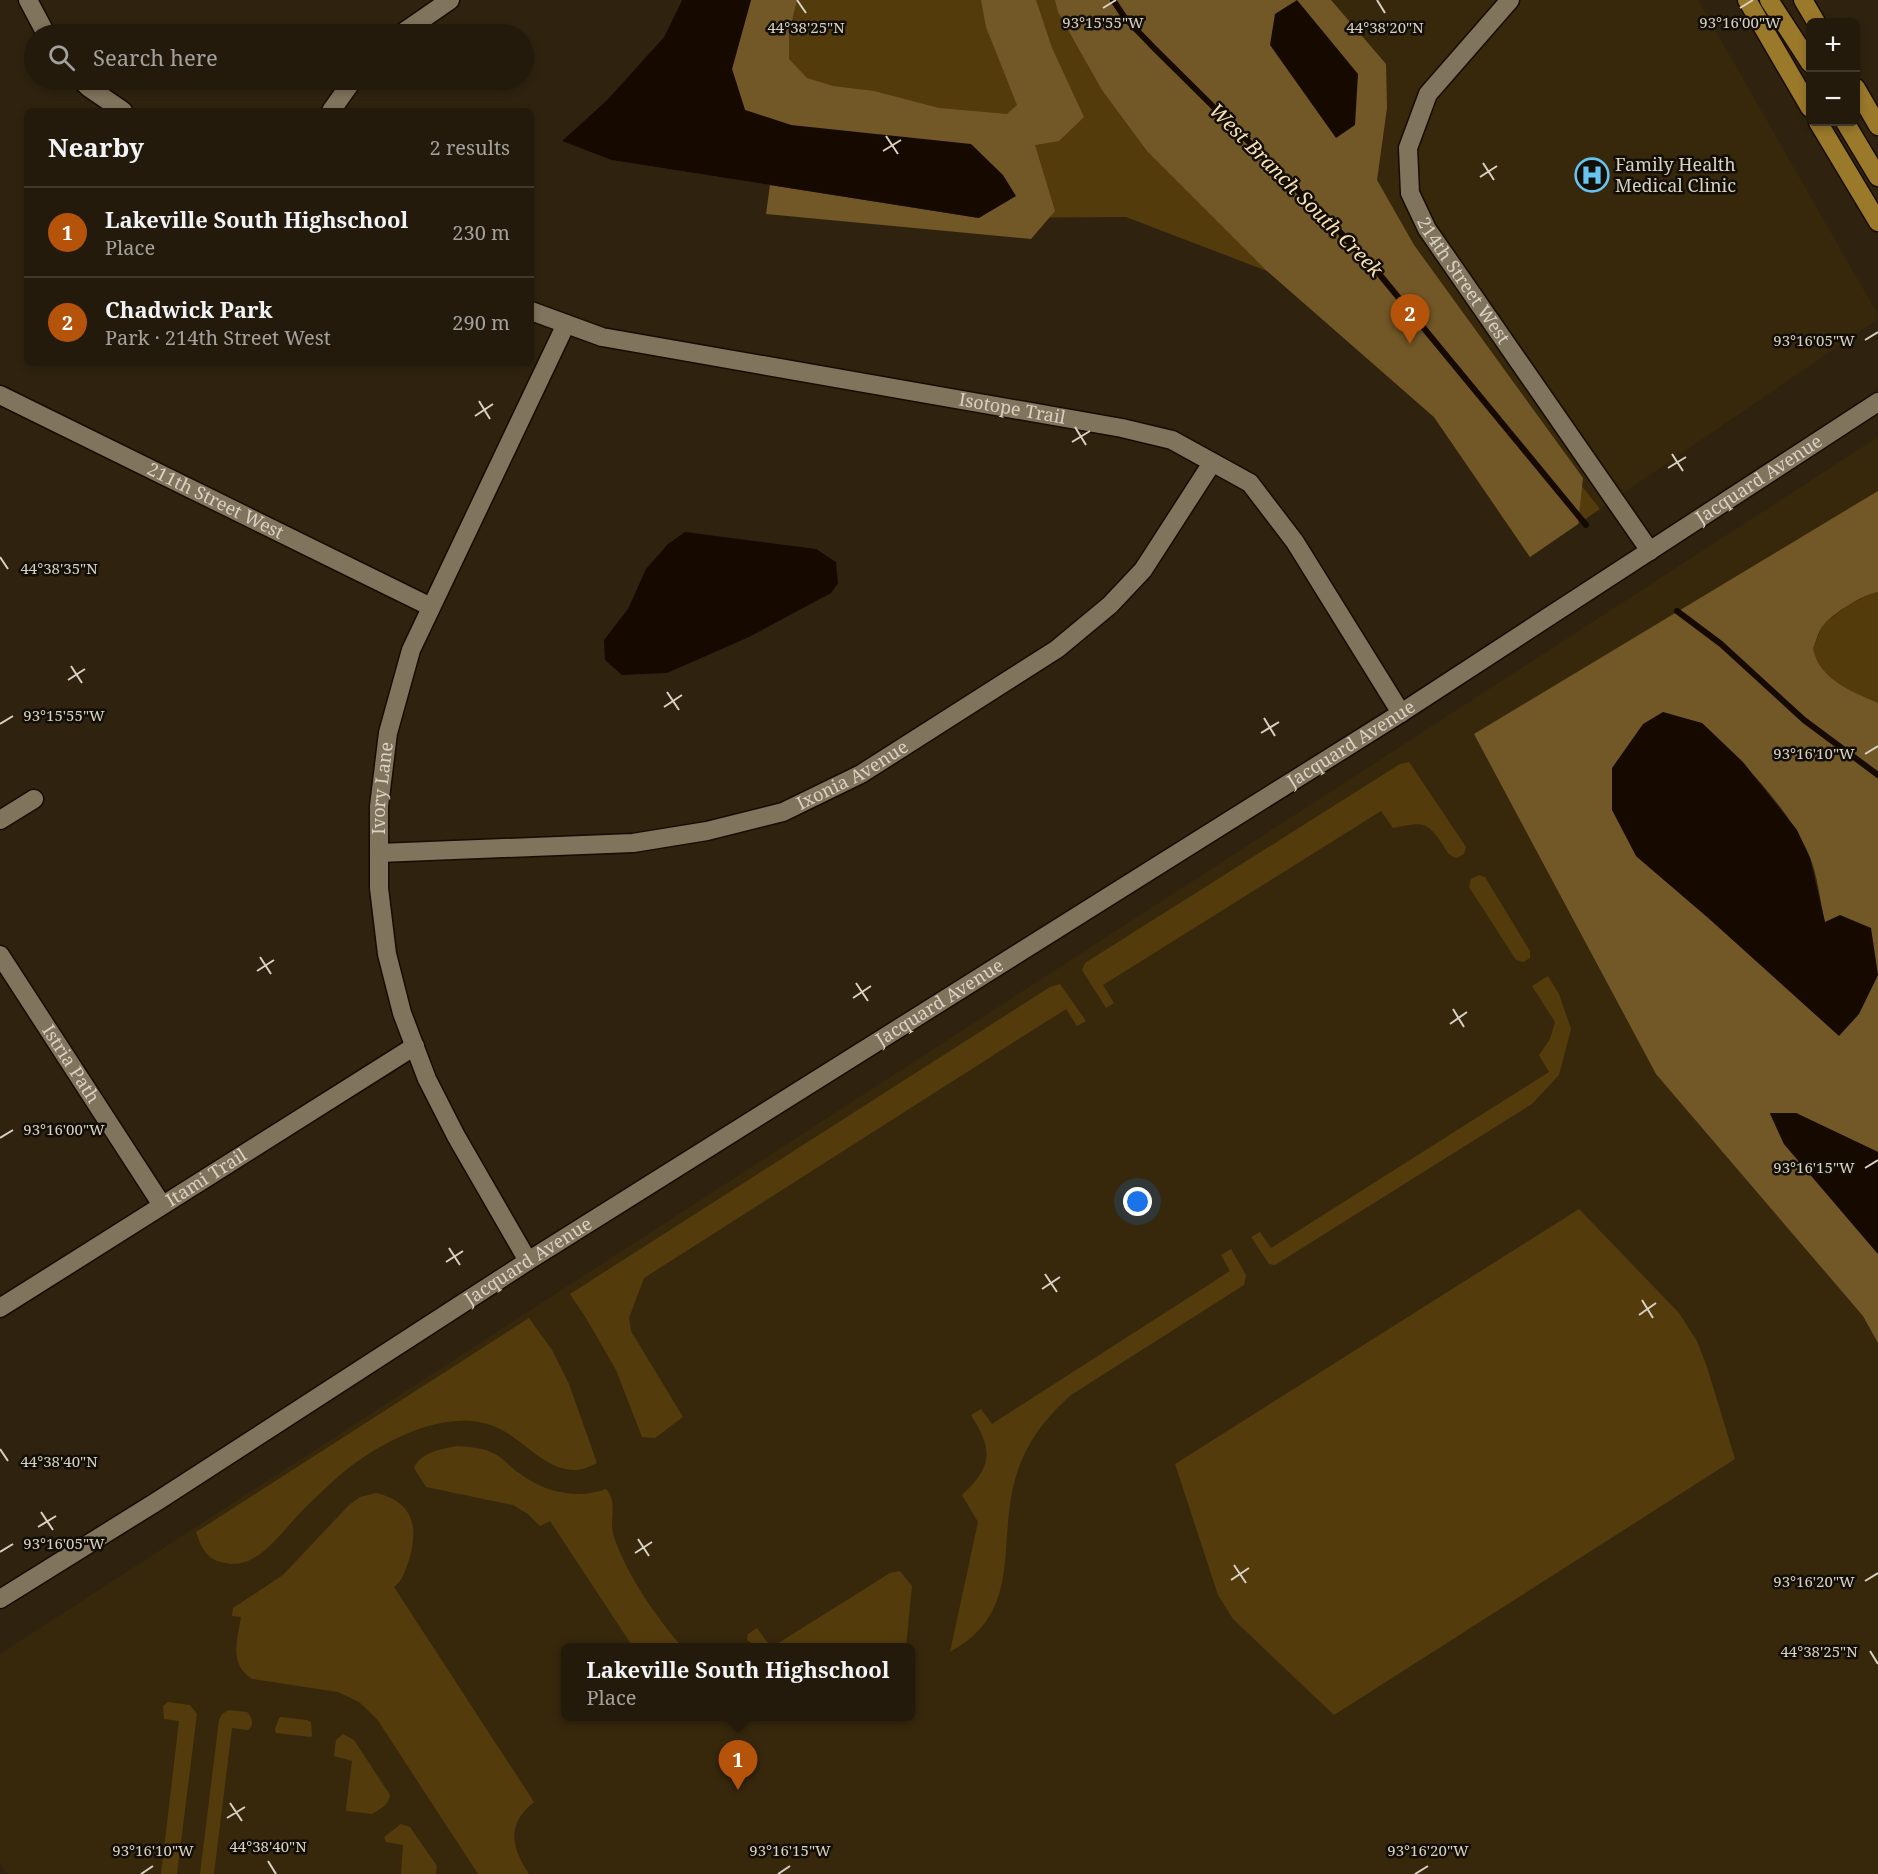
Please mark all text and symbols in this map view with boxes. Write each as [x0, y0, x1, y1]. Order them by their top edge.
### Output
text: 93°15'55"W [1062, 12, 1144, 32]
text: 93°16'00"W [1699, 12, 1781, 32]
text: 44°38'25"N [767, 17, 845, 37]
text: 44°38'20"N [1346, 17, 1424, 37]
map controls [1806, 18, 1860, 126]
button: + [1806, 18, 1860, 72]
search box [24, 24, 534, 90]
icon: search [45, 41, 78, 74]
text: Search here [93, 42, 218, 72]
button: − [1806, 72, 1860, 126]
water label: West Branch South Creek [1204, 97, 1390, 283]
text: Nearby [48, 129, 144, 165]
text: 2 results [430, 134, 510, 161]
place label: Family Health Medical Clinic [1615, 152, 1736, 197]
hospital icon: Family Health Medical Clinic [1574, 157, 1610, 193]
text: Lakeville South Highschool [105, 204, 408, 234]
street label: 214th Street West [1412, 213, 1516, 348]
text: 1 [62, 219, 73, 246]
text: 230 m [452, 219, 510, 246]
text: Place [105, 234, 155, 261]
text: Chadwick Park [105, 294, 273, 324]
pin: 2 [1390, 294, 1430, 344]
text: 2 [62, 309, 73, 336]
text: 290 m [452, 309, 510, 336]
text: Park · 214th Street West [105, 324, 331, 351]
text: 93°16'05"W [1773, 330, 1855, 350]
street label: Isotope Trail [957, 387, 1068, 429]
street label: Jacquard Avenue [1690, 429, 1826, 529]
street label: 211th Street West [143, 456, 288, 544]
text: 44°38'35"N [20, 558, 98, 578]
street label: Jacquard Avenue [1281, 694, 1419, 793]
text: 93°15'55"W [23, 705, 105, 725]
street label: Ixonia Avenue [792, 734, 912, 815]
street label: Ivory Lane [366, 740, 398, 835]
text: 93°16'10"W [1773, 743, 1855, 763]
street label: Jacquard Avenue [870, 953, 1008, 1051]
street label: Istria Path [37, 1020, 106, 1107]
text: 93°16'00"W [23, 1119, 105, 1139]
street label: Itami Trail [161, 1142, 251, 1211]
text: 93°16'15"W [1773, 1157, 1855, 1177]
your location [1123, 1187, 1152, 1216]
street label: Jacquard Avenue [459, 1211, 596, 1311]
text: 44°38'40"N [20, 1451, 98, 1471]
text: 93°16'05"W [23, 1533, 105, 1553]
text: 93°16'20"W [1773, 1571, 1855, 1591]
text: 44°38'25"N [1780, 1641, 1858, 1661]
popup [561, 1643, 915, 1721]
text: Lakeville South Highschool [586, 1654, 890, 1684]
text: Place [586, 1684, 636, 1711]
pin: 1 [718, 1740, 758, 1790]
text: 44°38'40"N [229, 1836, 307, 1856]
text: 93°16'10"W [112, 1840, 194, 1860]
text: 93°16'15"W [749, 1840, 831, 1860]
text: 93°16'20"W [1387, 1840, 1469, 1860]

